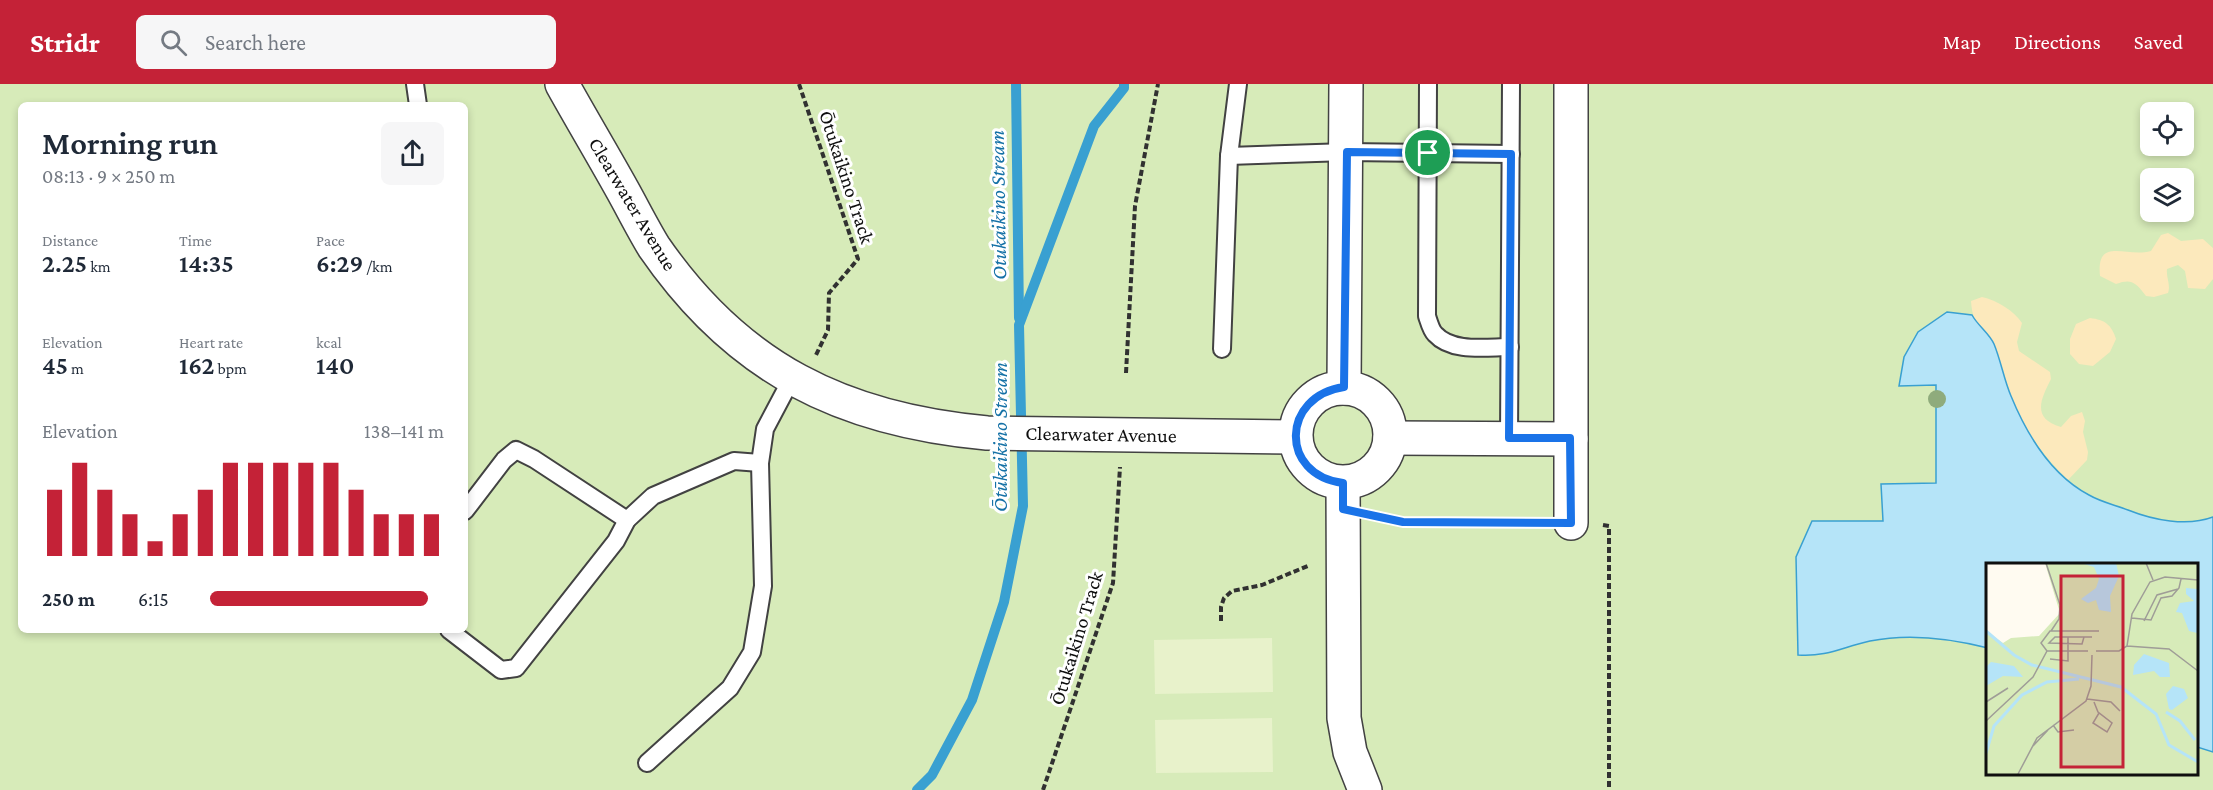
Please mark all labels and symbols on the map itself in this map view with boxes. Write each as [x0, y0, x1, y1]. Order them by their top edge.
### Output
street label: Ōtukaikino Track [815, 108, 879, 247]
pin [1402, 127, 1453, 178]
water label: Otukaikino Stream [985, 130, 1011, 280]
street label: Clearwater Avenue [585, 134, 681, 275]
water label: Ōtūkaikino Stream [988, 362, 1012, 512]
street label: Clearwater Avenue [1025, 422, 1177, 446]
inset map [1986, 563, 2198, 775]
street label: Ōtukaikino Track [1045, 568, 1107, 707]

